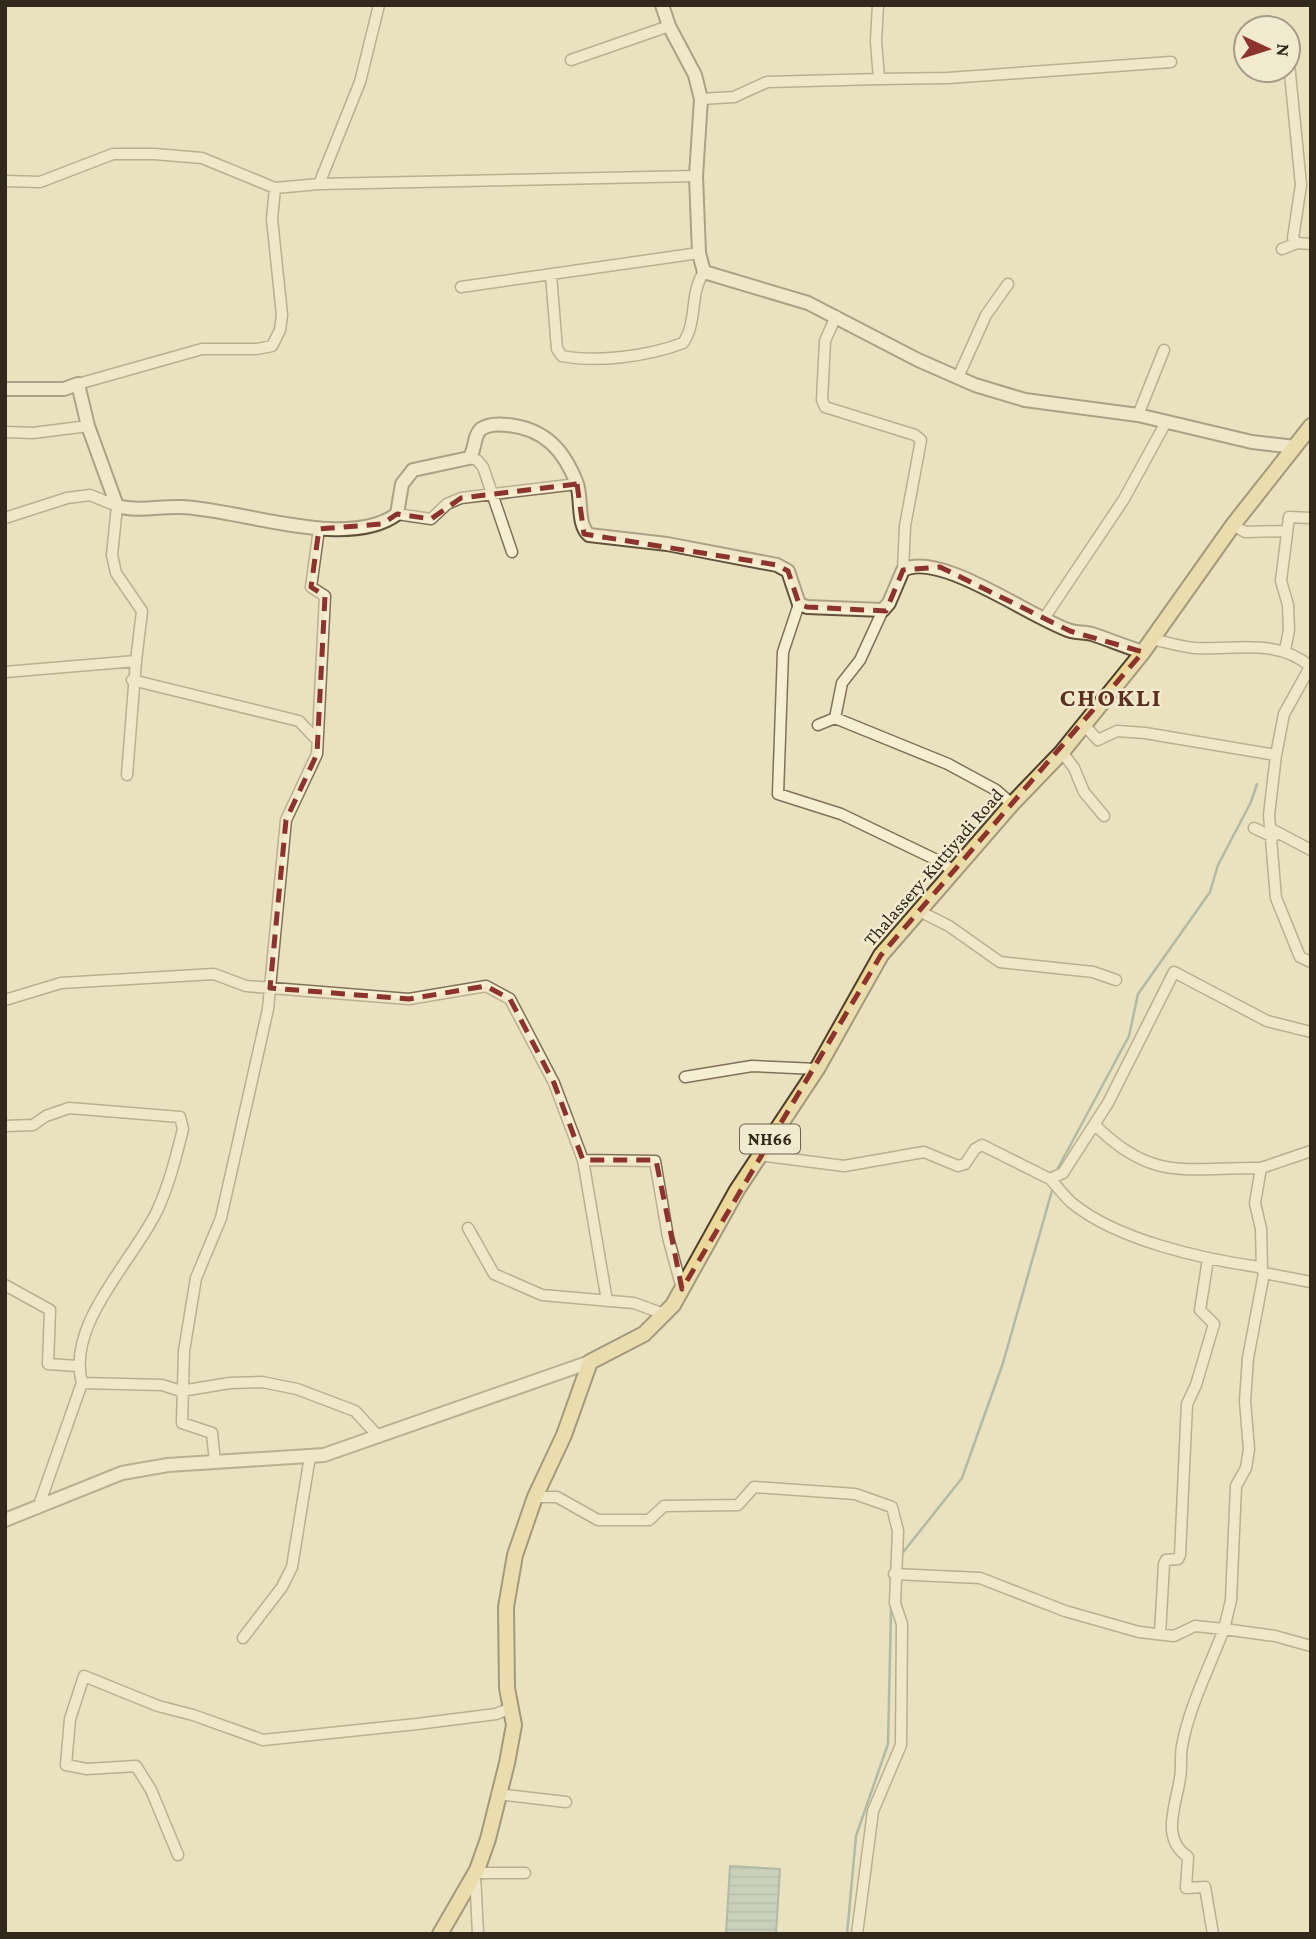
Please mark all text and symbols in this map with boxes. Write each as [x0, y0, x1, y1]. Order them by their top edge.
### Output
north arrow [1232, 14, 1302, 84]
text: N [1273, 43, 1294, 57]
district label: CHOKLI [1060, 683, 1162, 712]
street label: Thalassery-Kuttiyadi Road [859, 784, 1007, 950]
road number: NH66 [740, 1124, 800, 1154]

